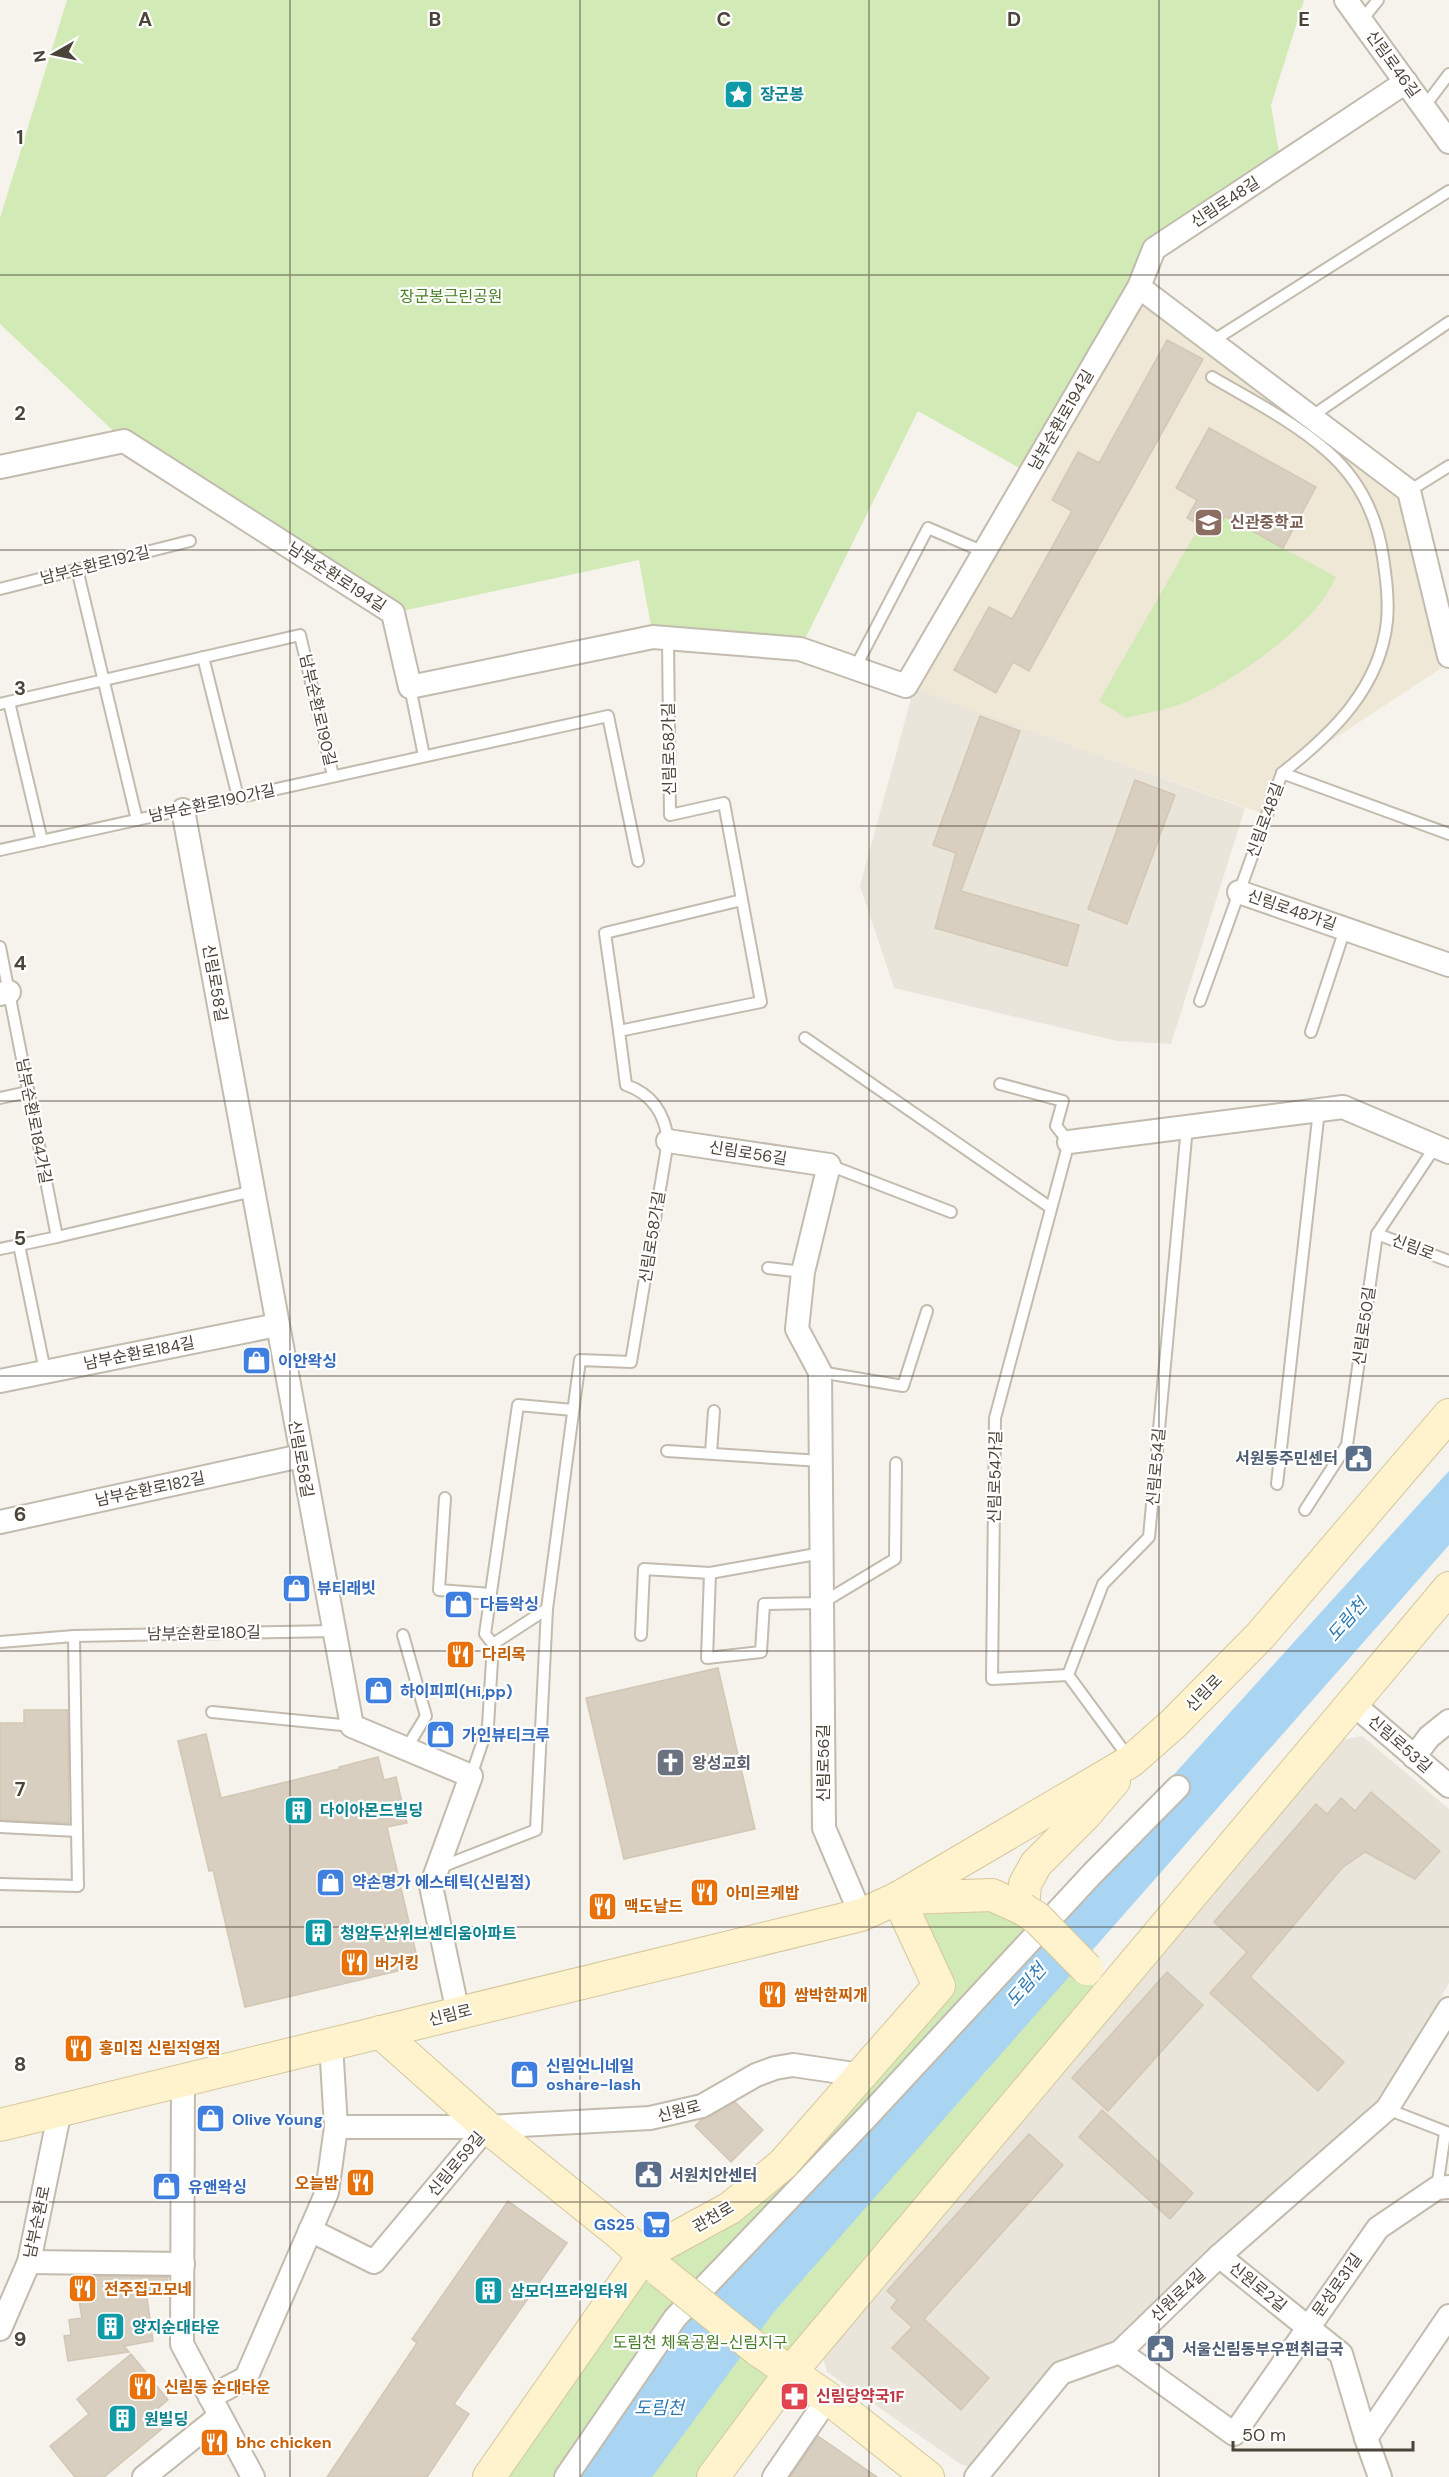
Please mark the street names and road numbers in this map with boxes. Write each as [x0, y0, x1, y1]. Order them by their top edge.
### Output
street label: 신림로46길 [1361, 26, 1425, 102]
street label: 신림로48길 [1186, 172, 1264, 232]
street label: 남부순환로194길 [1024, 366, 1098, 474]
street label: 남부순환로194길 [284, 537, 390, 617]
street label: 남부순환로192길 [38, 541, 152, 589]
street label: 남부순환로190길 [295, 652, 341, 768]
street label: 신림로58가길 [658, 702, 680, 796]
street label: 남부순환로190가길 [147, 779, 277, 827]
street label: 신림로48길 [1242, 780, 1288, 860]
street label: 신림로48가길 [1245, 885, 1339, 935]
street label: 신림로58길 [198, 943, 232, 1023]
street label: 남부순환로184가길 [12, 1056, 56, 1186]
street label: 신림로56길 [707, 1136, 789, 1170]
street label: 신림로58가길 [634, 1189, 670, 1285]
street label: 신림로 [1389, 1229, 1438, 1265]
street label: 신림로50길 [1348, 1285, 1380, 1367]
street label: 남부순환로184길 [82, 1332, 196, 1374]
street label: 신림로58길 [284, 1419, 318, 1499]
street label: 신림로54길 [1142, 1427, 1170, 1507]
street label: 신림로54가길 [984, 1430, 1006, 1524]
street label: 남부순환로182길 [93, 1467, 207, 1511]
street label: 남부순환로180길 [147, 1622, 261, 1644]
street label: 신림로 [1181, 1670, 1227, 1716]
street label: 신림로53길 [1364, 1710, 1436, 1778]
street label: 신림로56길 [813, 1724, 834, 1802]
street label: 신림로 [426, 1999, 474, 2031]
street label: 신원로 [655, 2095, 703, 2127]
street label: 신림로59길 [423, 2127, 489, 2201]
street label: 남부순환로 [19, 2184, 55, 2260]
street label: 관천로 [689, 2197, 738, 2237]
street label: 문성로31길 [1307, 2249, 1367, 2321]
street label: 신원로2길 [1225, 2257, 1291, 2317]
street label: 신원로4길 [1146, 2264, 1210, 2326]

